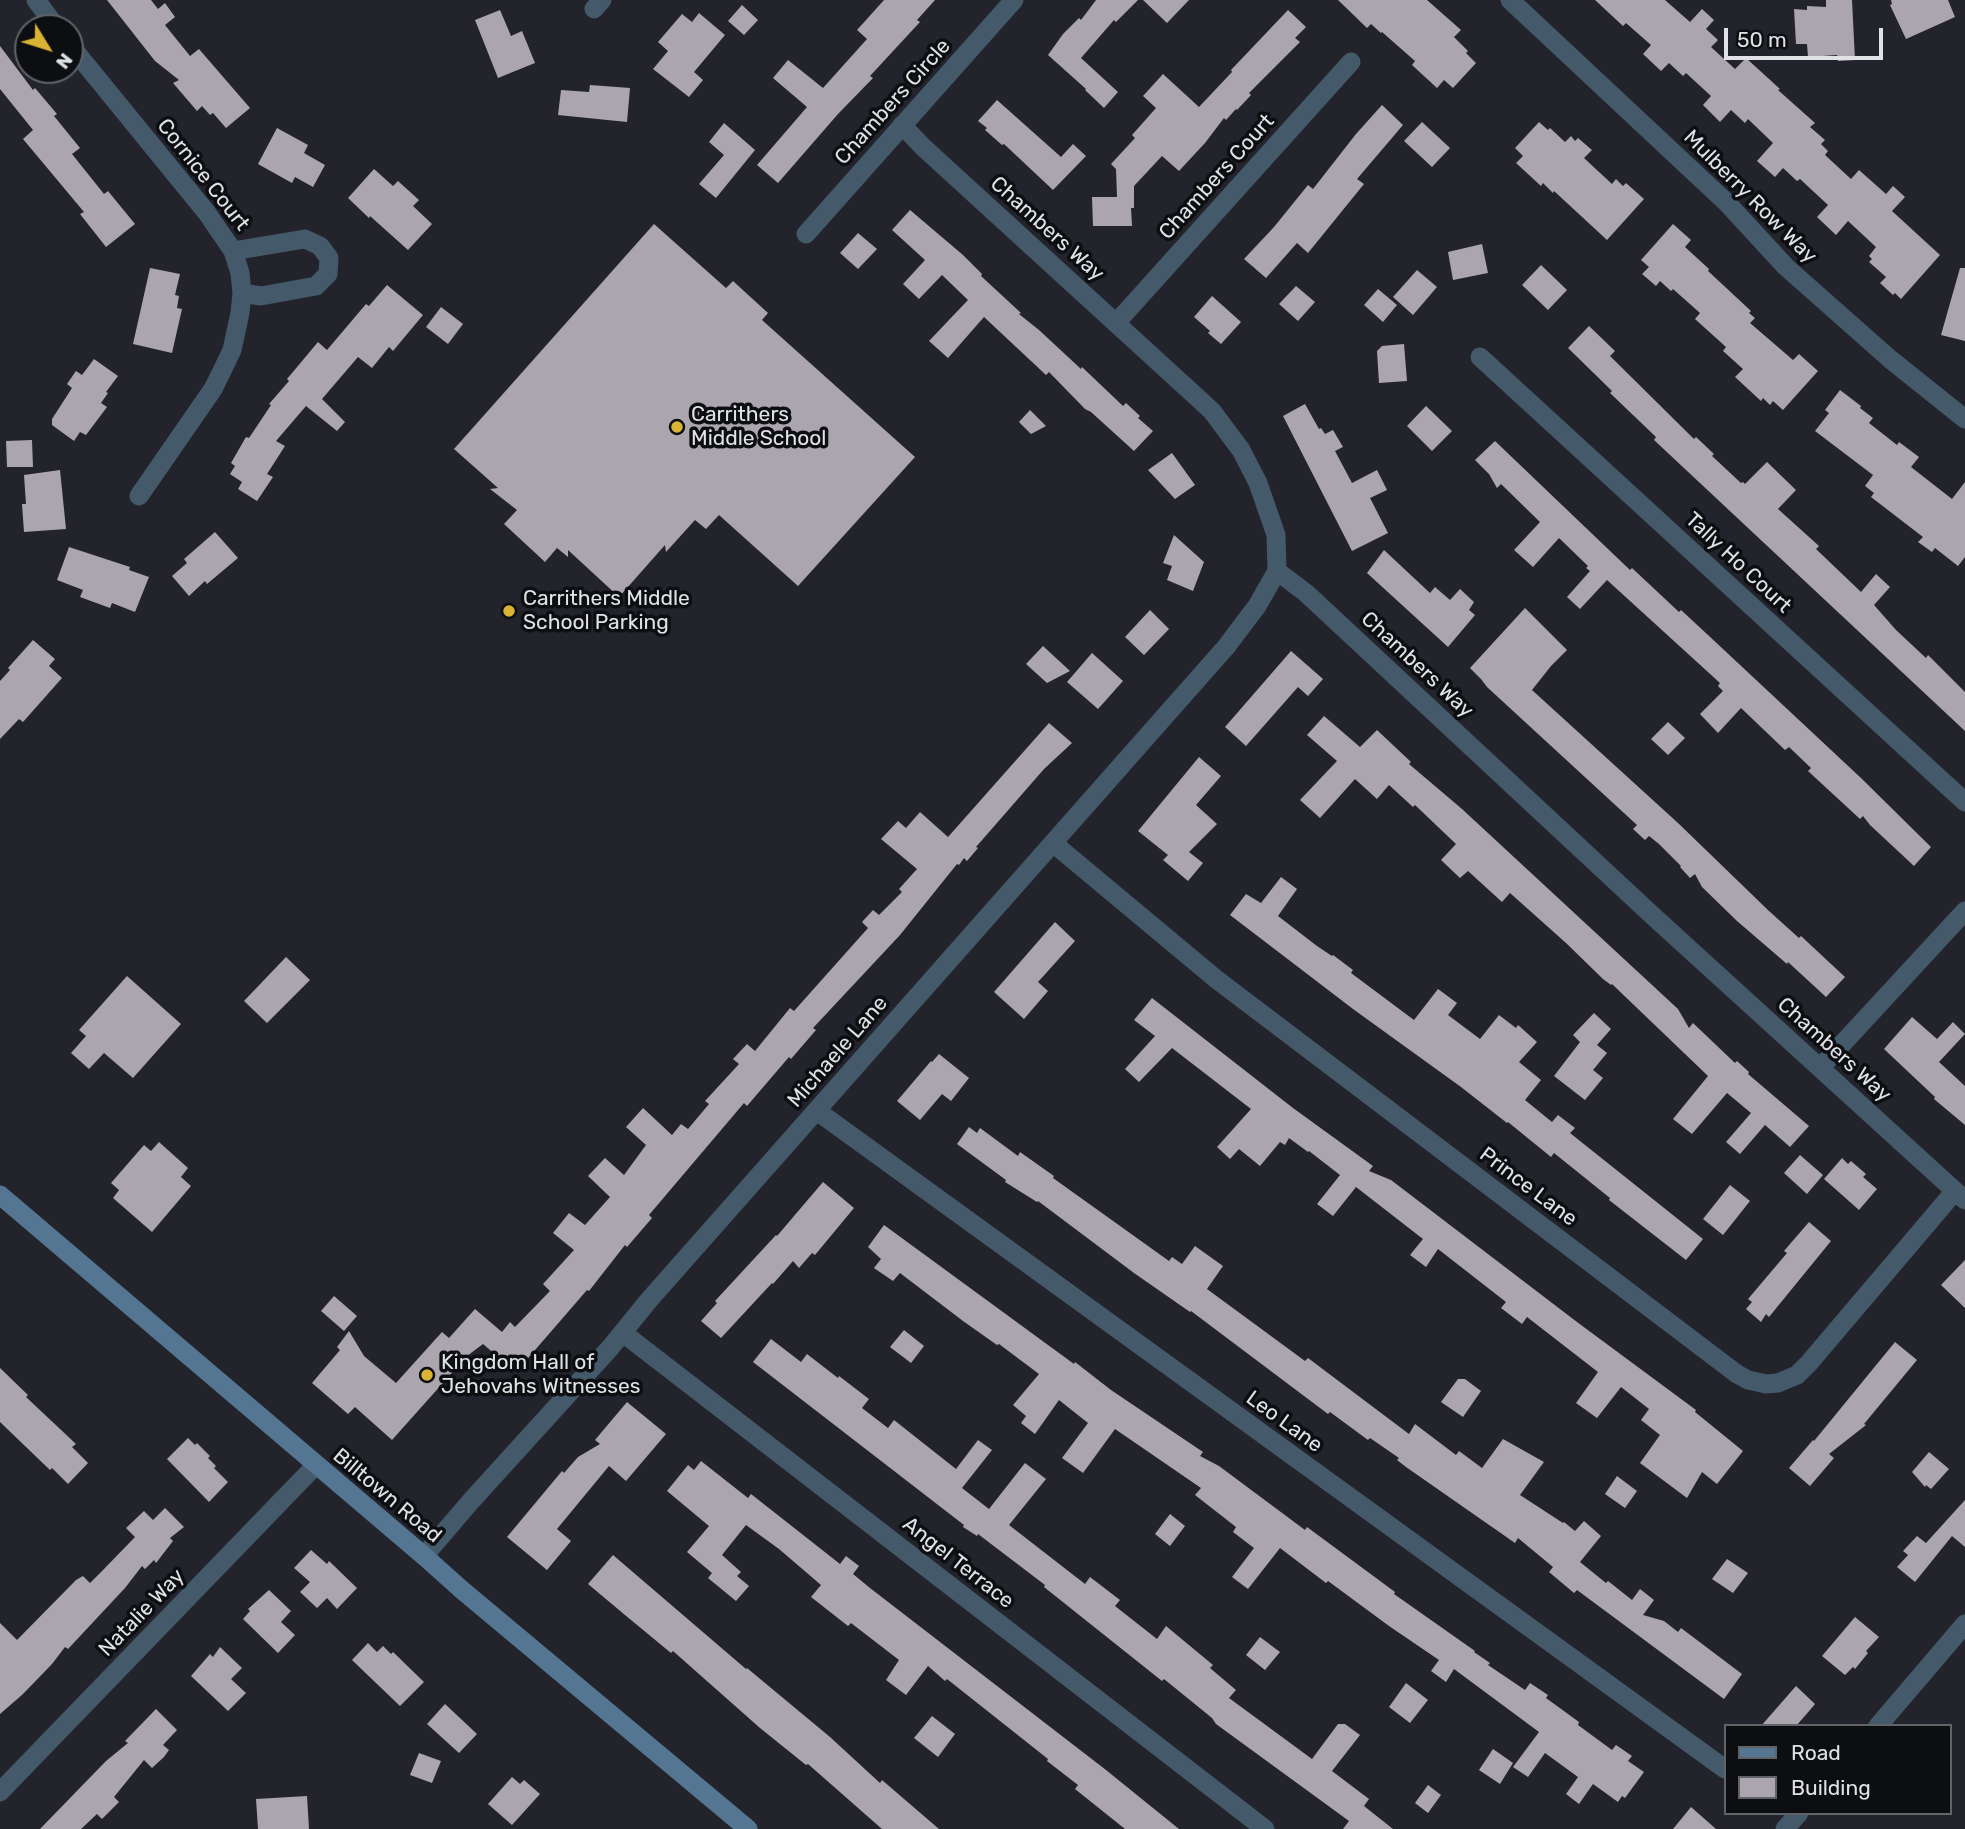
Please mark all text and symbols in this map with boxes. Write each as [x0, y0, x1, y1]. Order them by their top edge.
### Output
north arrow [14, 14, 84, 84]
scale bar [1727, 14, 1886, 58]
text: 50 m [1737, 27, 1787, 52]
street label: Chambers Circle [830, 34, 956, 170]
text: N [51, 49, 78, 73]
street label: Chambers Court [1154, 109, 1280, 245]
street label: Cornice Court [151, 114, 255, 236]
street label: Mulberry Row Way [1678, 125, 1822, 269]
street label: Chambers Way [985, 171, 1109, 287]
place label: Carrithers Middle School [691, 402, 826, 452]
marker: Carrithers Middle School [669, 419, 685, 435]
street label: Tally Ho Court [1680, 507, 1796, 619]
place label: Carrithers Middle School Parking [523, 586, 690, 636]
marker: Carrithers Middle School Parking [501, 603, 517, 619]
street label: Chambers Way [1356, 607, 1478, 723]
street label: Michaele Lane [783, 991, 893, 1113]
street label: Chambers Way [1772, 992, 1896, 1108]
street label: Prince Lane [1474, 1142, 1582, 1232]
place label: Kingdom Hall of Jehovahs Witnesses [441, 1350, 640, 1400]
marker: Kingdom Hall of Jehovahs Witnesses [419, 1367, 435, 1383]
street label: Leo Lane [1241, 1386, 1327, 1458]
street label: Billtown Road [328, 1443, 446, 1549]
street label: Angel Terrace [897, 1512, 1019, 1614]
street label: Natalie Way [94, 1564, 190, 1662]
legend [1724, 1724, 1951, 1815]
text: Road [1791, 1740, 1841, 1765]
text: Building [1791, 1775, 1871, 1800]

